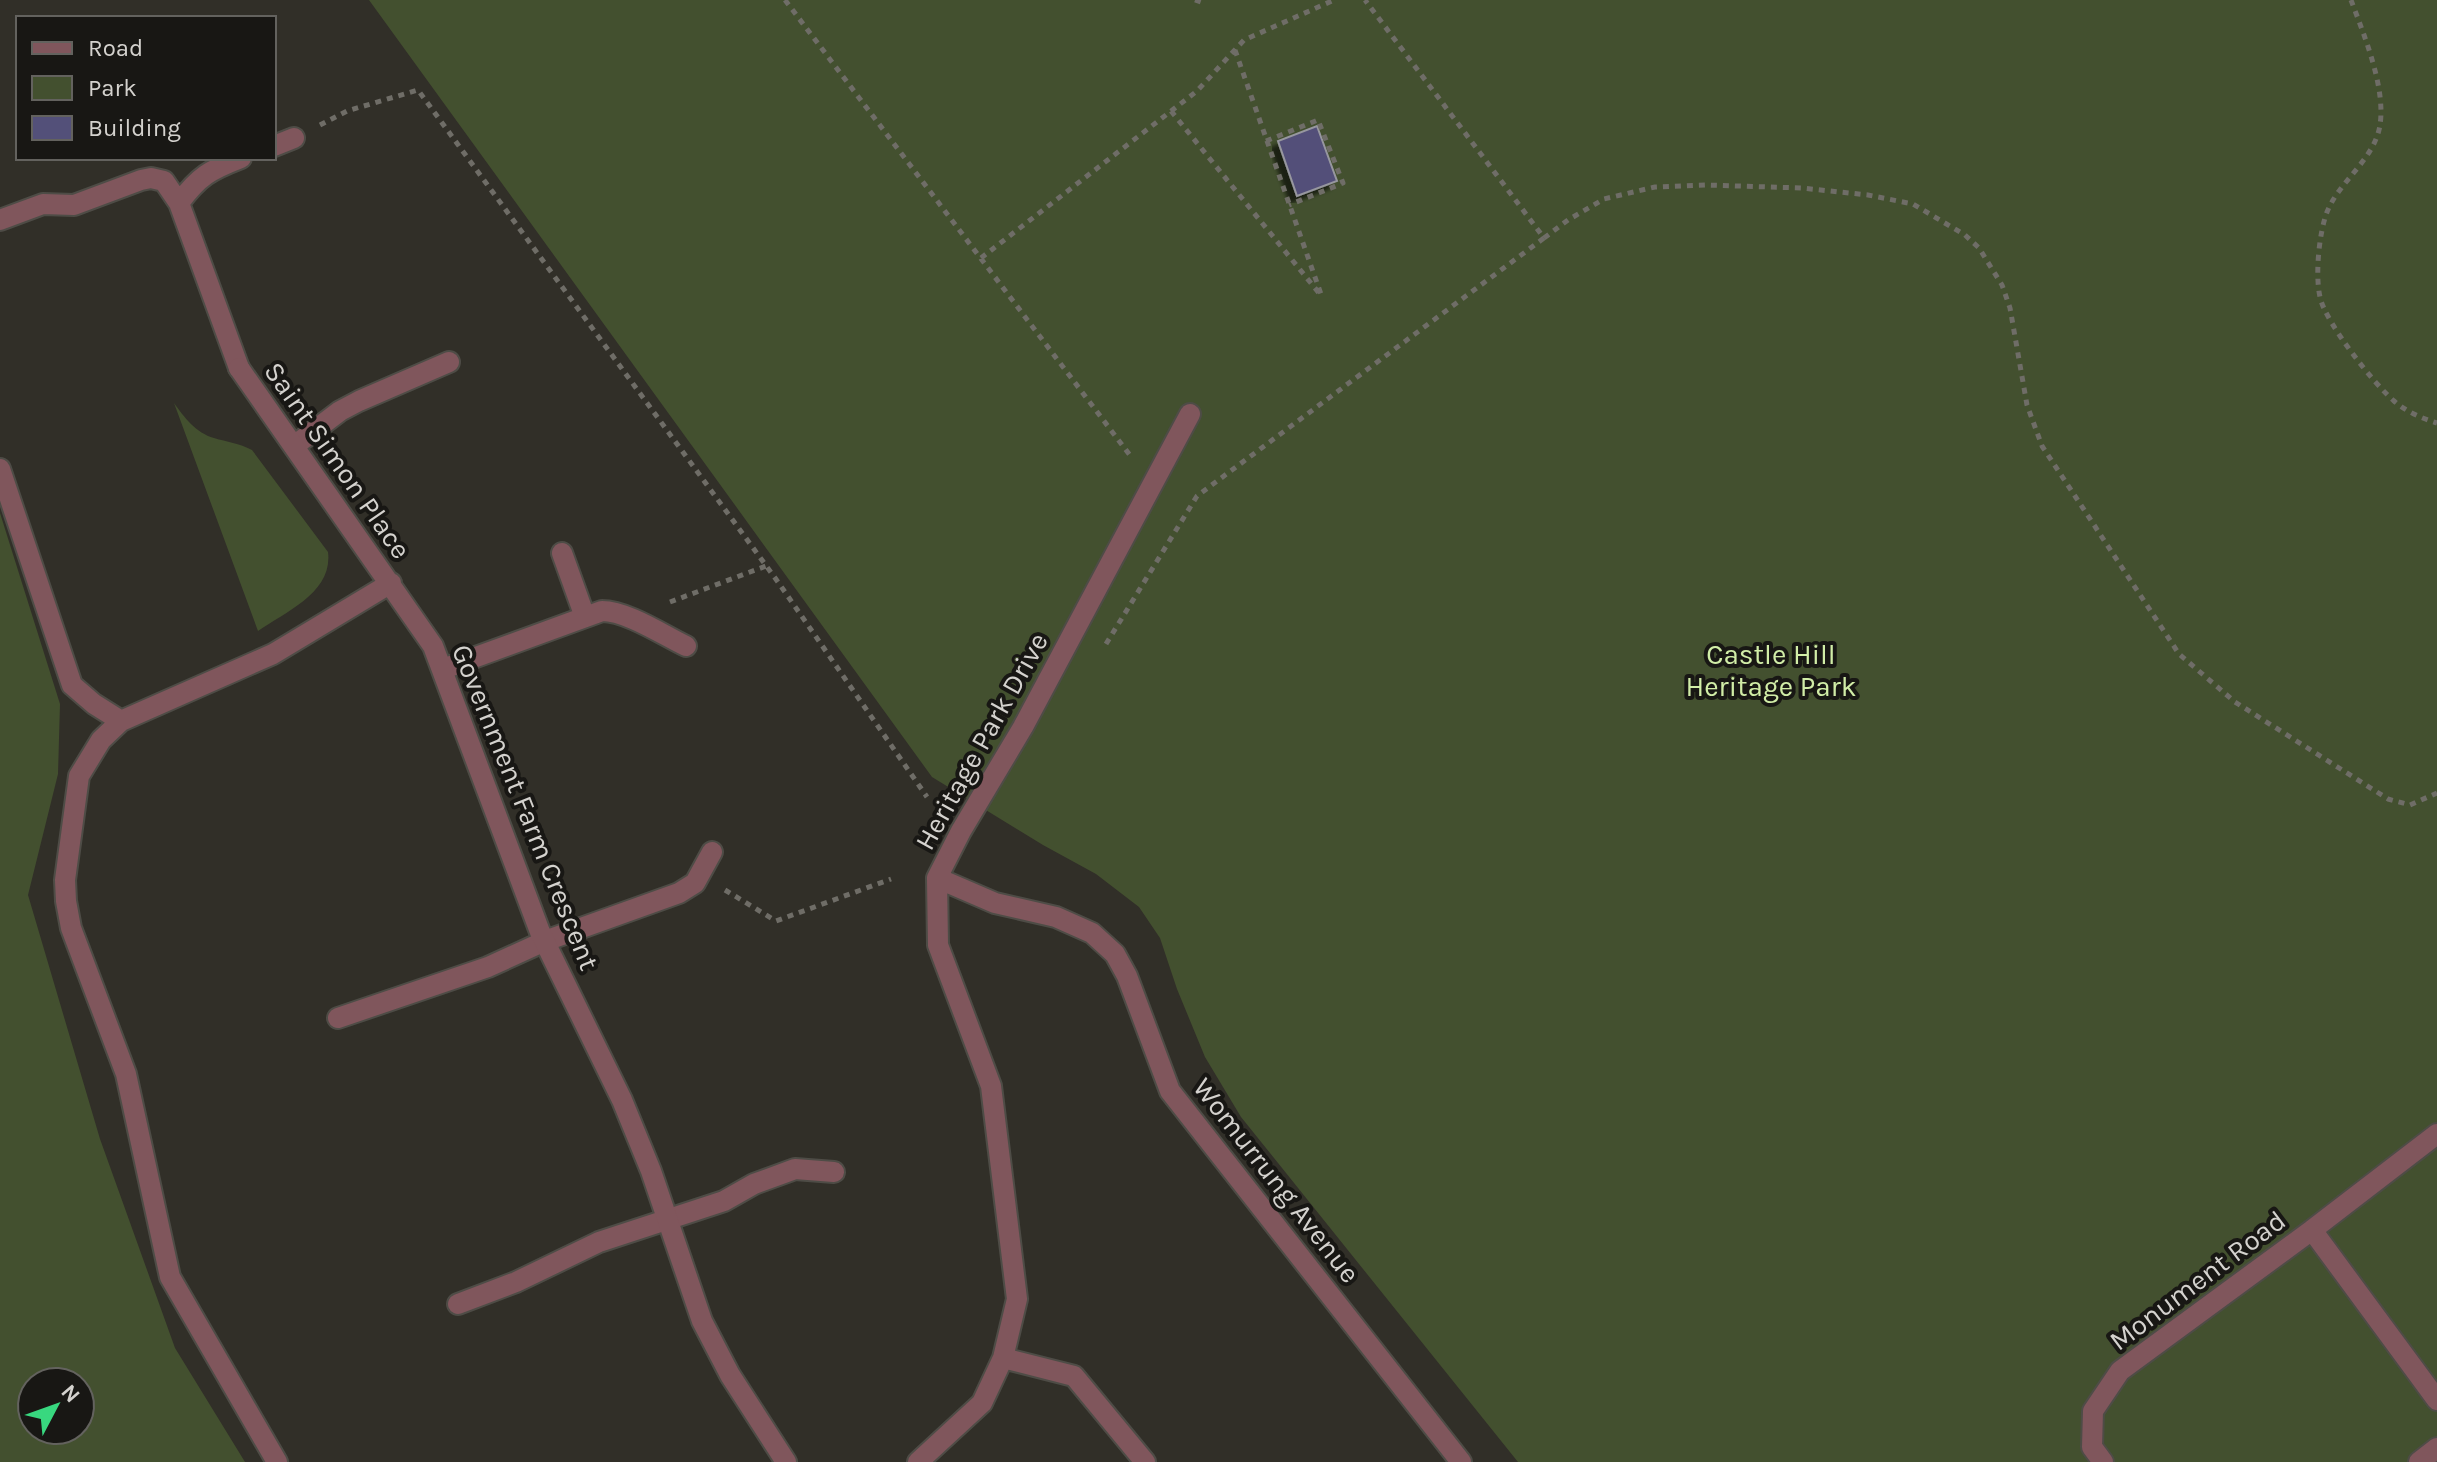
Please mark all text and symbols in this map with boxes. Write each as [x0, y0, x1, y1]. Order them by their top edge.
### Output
legend [16, 16, 276, 160]
text: Road [88, 34, 143, 62]
text: Park [88, 74, 137, 102]
text: Building [88, 114, 181, 142]
street label: Saint Simon Place [257, 356, 418, 565]
street label: Heritage Park Drive [908, 627, 1055, 856]
park label: Castle Hill Heritage Park [1685, 638, 1857, 703]
street label: Government Farm Crescent [445, 639, 606, 975]
street label: Womurrung Avenue [1186, 1071, 1367, 1289]
street label: Monument Road [2103, 1203, 2292, 1357]
north arrow [16, 1366, 96, 1446]
text: N [55, 1379, 85, 1408]

